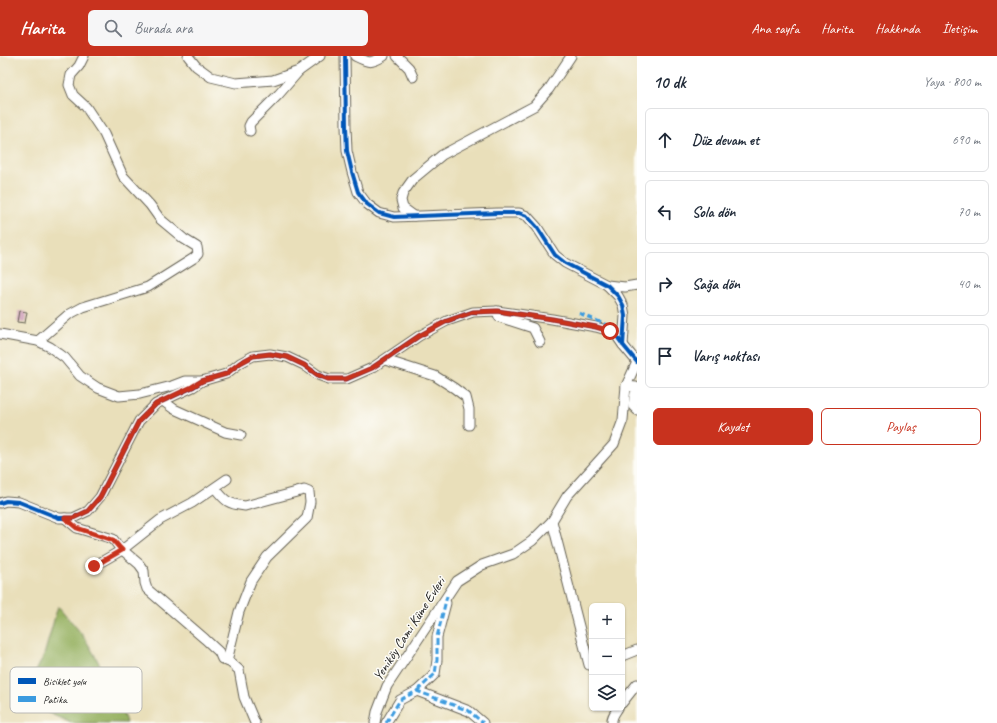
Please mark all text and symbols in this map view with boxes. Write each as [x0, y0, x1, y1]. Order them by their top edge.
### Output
search box [88, 10, 368, 46]
text: Harita [20, 16, 64, 40]
icon: search [102, 17, 124, 39]
text: Burada ara [134, 19, 193, 38]
text: Ana sayfa [752, 20, 799, 37]
text: Harita [821, 20, 853, 37]
text: Hakkında [875, 20, 920, 37]
text: İletişim [942, 20, 977, 37]
text: 10 dk [653, 72, 686, 93]
text: Yaya · 800 m [924, 74, 981, 90]
icon: ahead [654, 129, 676, 151]
text: Düz devam et [692, 131, 759, 150]
text: 690 m [952, 132, 980, 148]
icon: left [654, 201, 676, 223]
text: Sola dön [692, 203, 735, 222]
text: 70 m [958, 204, 980, 220]
icon: right [654, 273, 676, 295]
text: Sağa dön [692, 275, 740, 294]
text: 40 m [958, 276, 980, 292]
route start [601, 322, 619, 340]
icon: arrive [654, 345, 676, 367]
text: Varış noktası [692, 347, 759, 366]
button: Kaydet [653, 408, 813, 445]
button: Paylaş [821, 408, 981, 445]
route end [85, 557, 103, 575]
street label: Yeniköy Cami Küme Evleri [369, 572, 450, 684]
map controls [589, 603, 625, 711]
button: + [589, 603, 625, 639]
button: − [589, 639, 625, 675]
legend [10, 667, 142, 713]
text: Bisiklet yolu [43, 674, 87, 688]
button: layers [589, 675, 625, 711]
text: Patika [43, 692, 68, 706]

